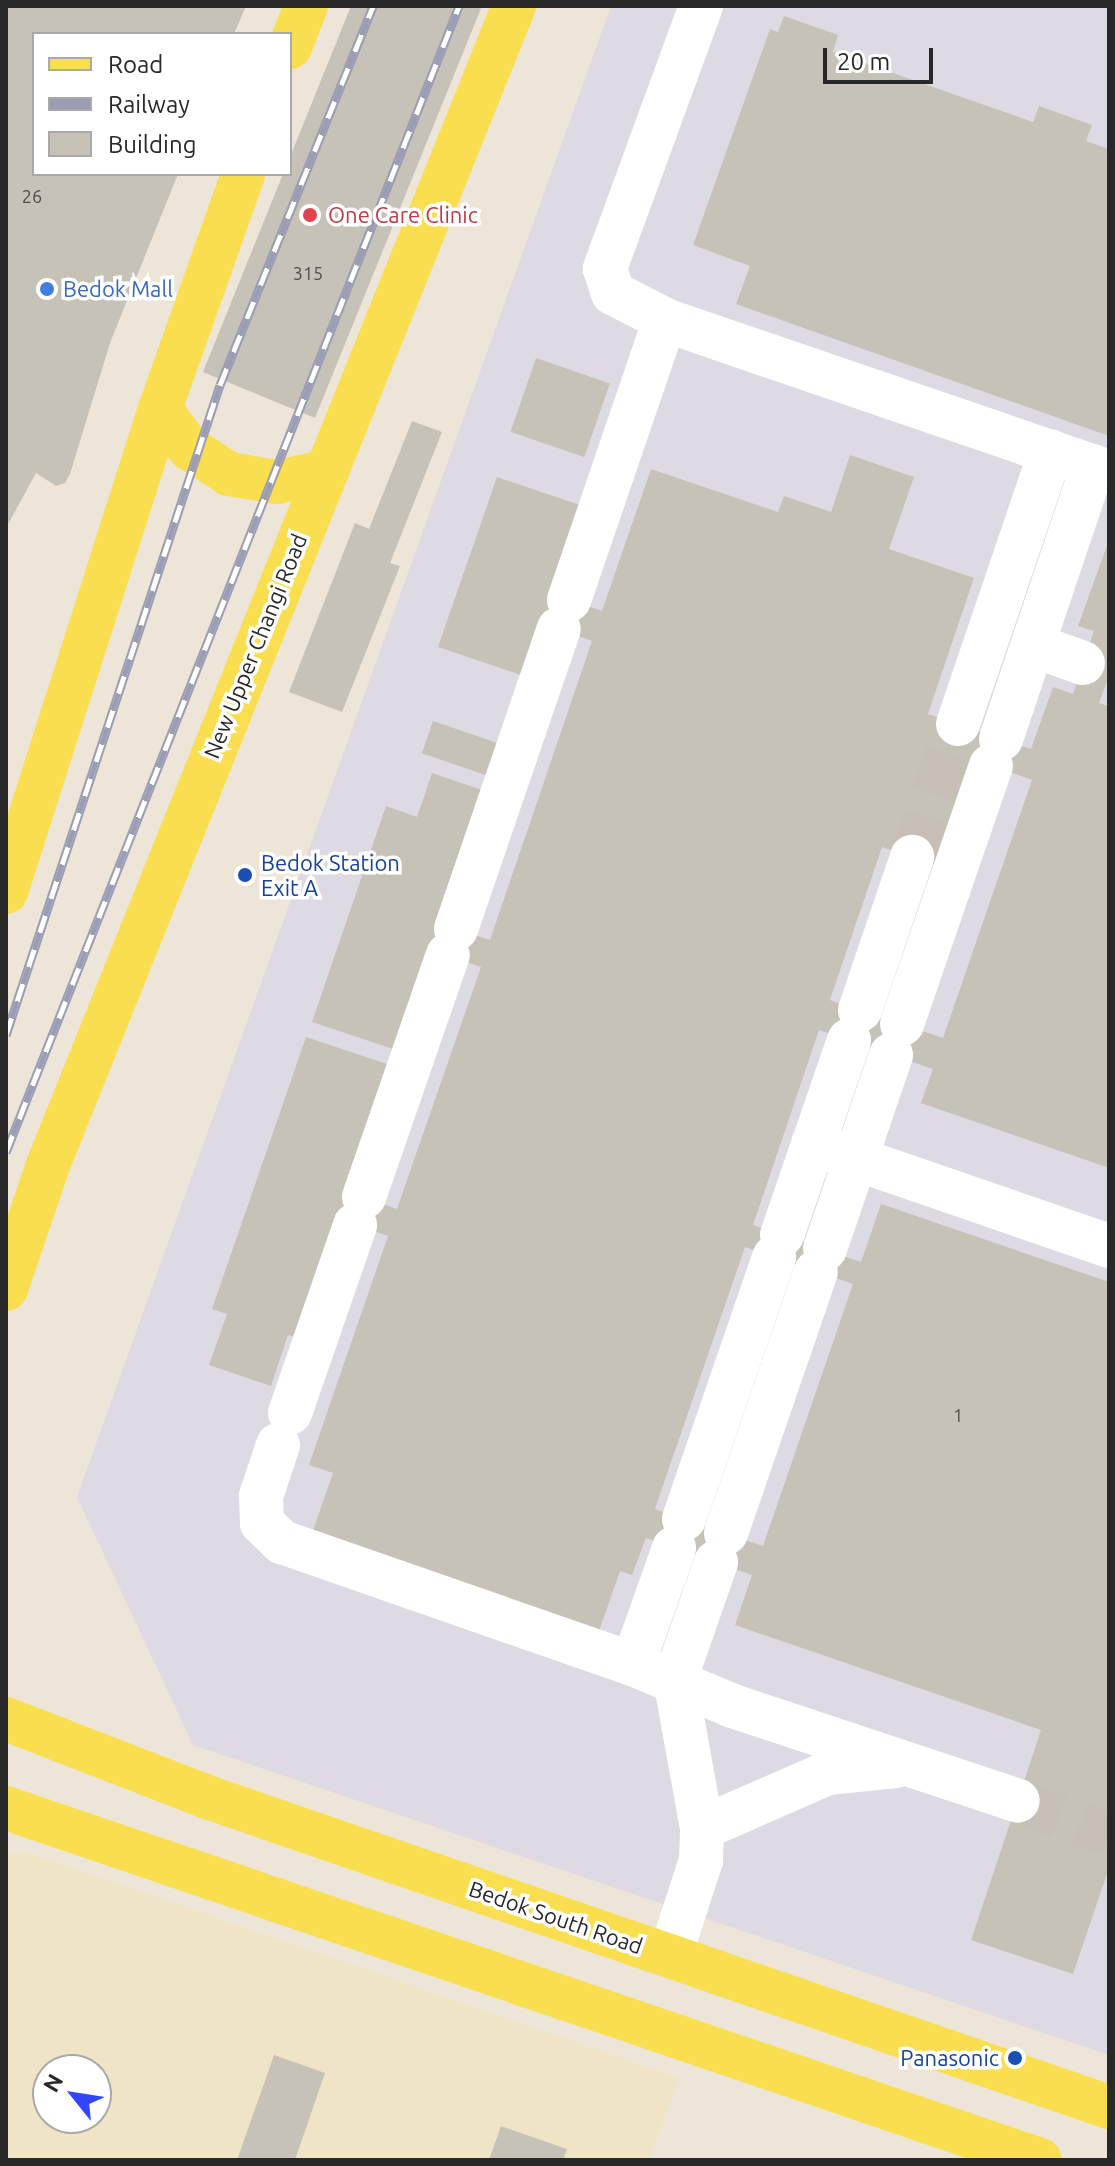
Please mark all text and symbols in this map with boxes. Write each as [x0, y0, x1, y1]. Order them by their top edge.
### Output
legend [32, 32, 292, 176]
scale bar [827, 32, 937, 82]
text: 20 m [837, 48, 890, 75]
text: Road [108, 51, 163, 78]
text: Railway [108, 91, 190, 118]
text: Building [108, 131, 196, 158]
house number: 26 [22, 185, 42, 207]
place label: One Care Clinic [328, 202, 478, 228]
marker: One Care Clinic [299, 204, 321, 226]
house number: 315 [293, 262, 323, 284]
place label: Bedok Mall [63, 276, 173, 302]
marker: Bedok Mall [38, 280, 56, 298]
street label: New Upper Changi Road [198, 530, 312, 762]
place label: Bedok Station Exit A [261, 849, 400, 900]
marker: Bedok Station Exit A [236, 866, 254, 884]
house number: 1 [953, 1404, 963, 1426]
street label: Bedok South Road [466, 1875, 646, 1959]
place label: Panasonic [900, 2045, 999, 2071]
marker: Panasonic [1006, 2049, 1024, 2067]
north arrow [32, 2054, 112, 2134]
text: N [38, 2069, 67, 2096]

